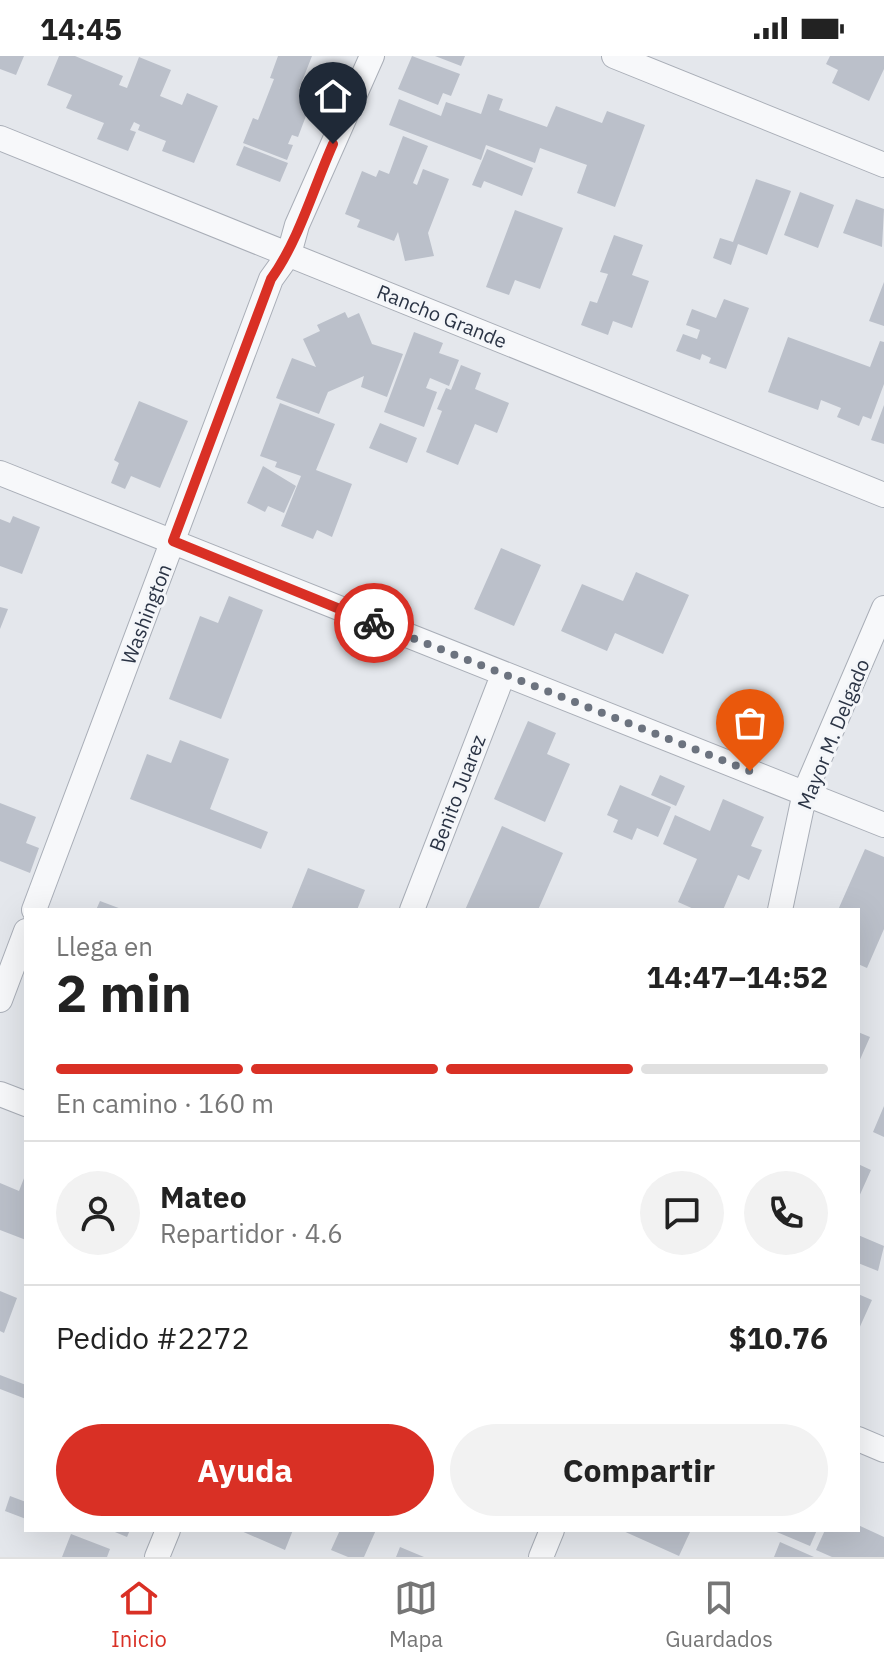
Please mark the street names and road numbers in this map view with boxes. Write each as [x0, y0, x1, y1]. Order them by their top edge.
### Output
street label: Rancho Grande [373, 278, 511, 354]
street label: Washington [114, 560, 178, 668]
street label: Mayor M. Delgado [790, 655, 876, 813]
street label: Benito Juarez [422, 731, 492, 855]

